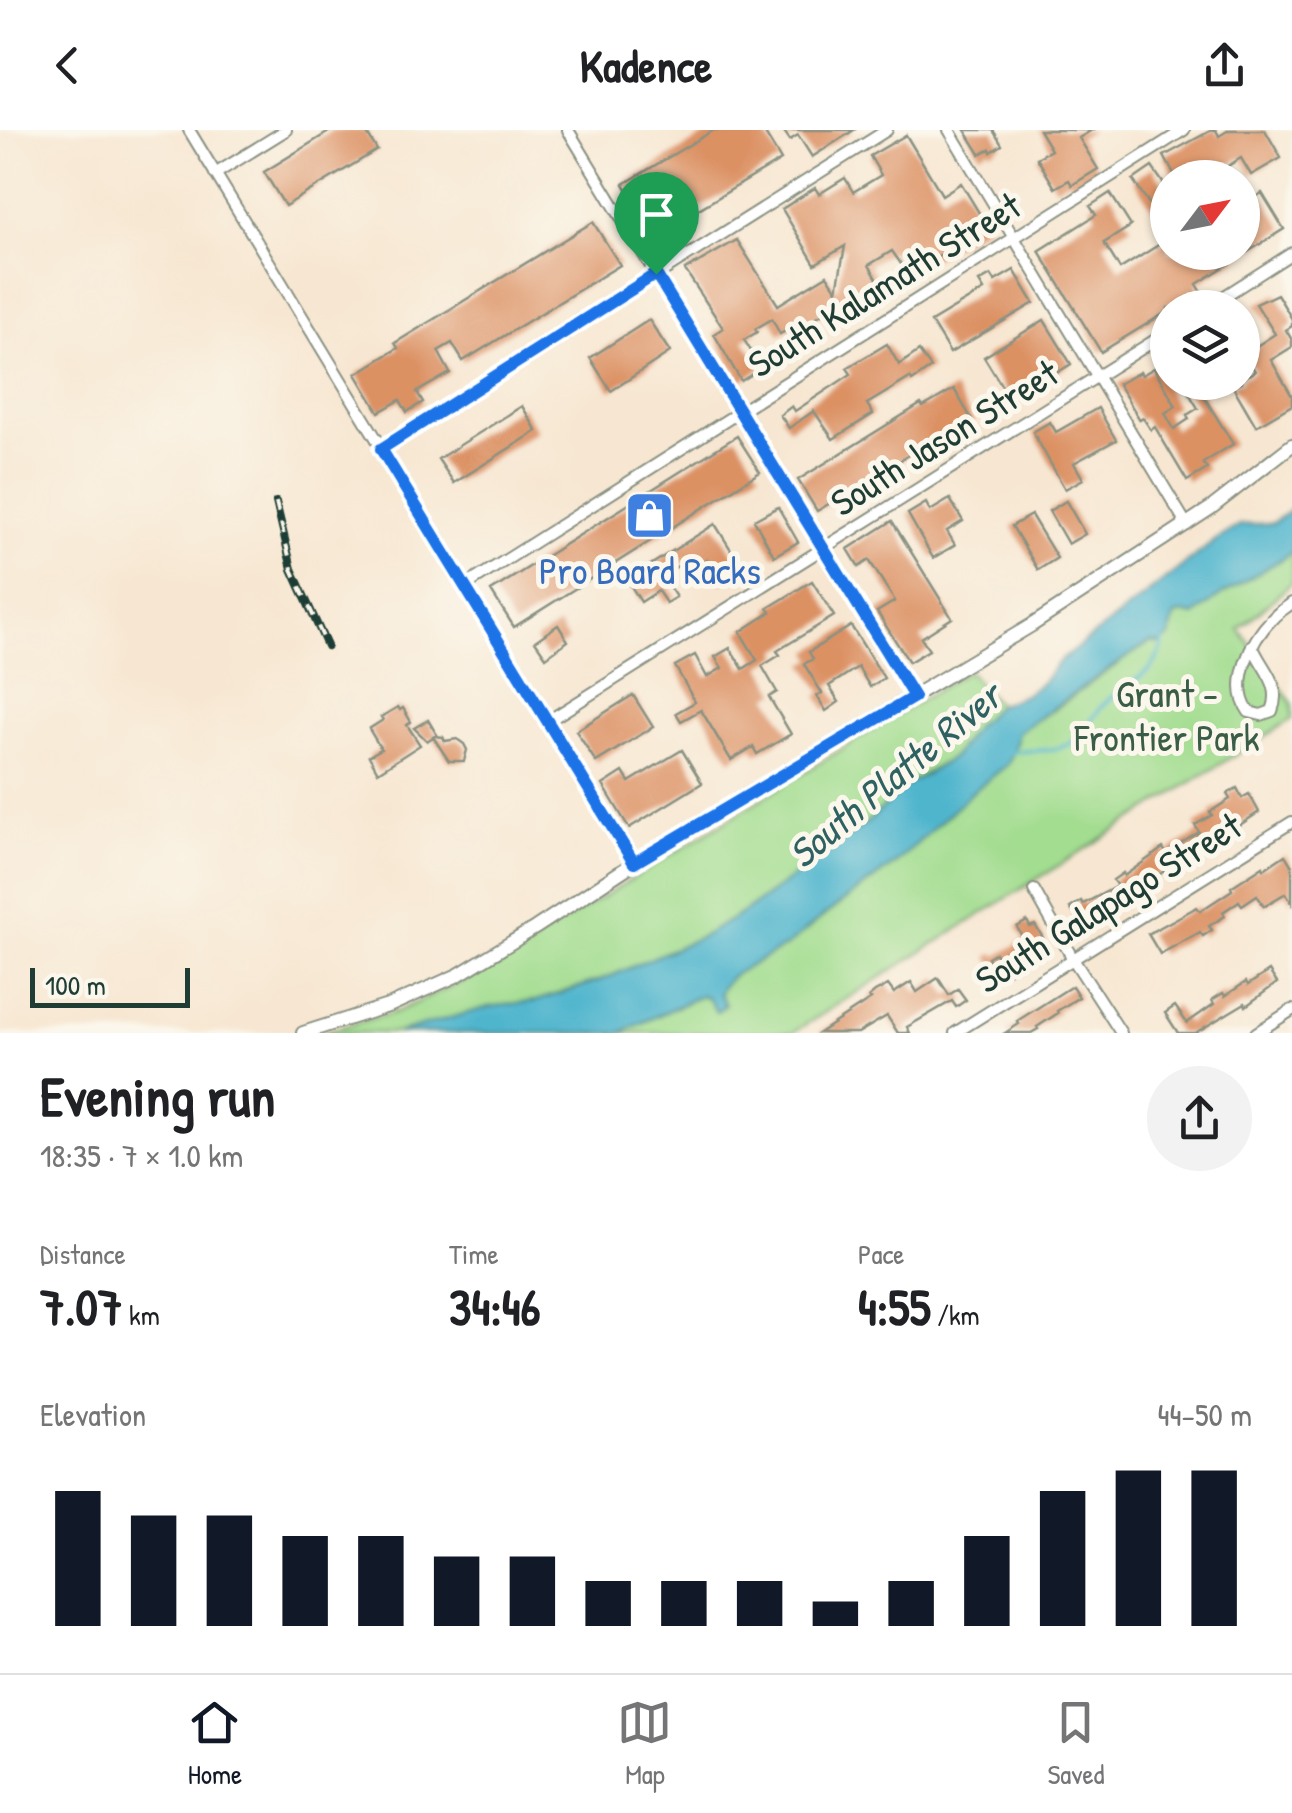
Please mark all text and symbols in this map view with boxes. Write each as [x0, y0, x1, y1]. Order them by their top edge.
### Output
text: Kadence [580, 35, 712, 96]
icon: back [40, 38, 95, 93]
icon: share [1197, 38, 1252, 93]
north arrow [1150, 160, 1260, 270]
map controls [1150, 160, 1260, 400]
pin [614, 172, 699, 275]
street label: South Kalamath Street [738, 179, 1031, 389]
icon: arrive [629, 187, 684, 242]
button: layers [1150, 290, 1260, 400]
street label: South Jason Street [820, 346, 1068, 528]
shop icon: Pro Board Racks [624, 490, 676, 542]
place label: Pro Board Racks [539, 544, 761, 596]
water label: South Platte River [776, 666, 1016, 879]
park label: Grant - Frontier Park [1073, 667, 1260, 763]
street label: South Galapago Street [965, 799, 1252, 1005]
scale bar [30, 963, 190, 1008]
text: 100 m [45, 966, 106, 1004]
text: Evening run [40, 1059, 275, 1133]
button: share [1147, 1066, 1252, 1171]
text: 18:35 · 7 × 1.0 km [40, 1134, 243, 1177]
text: Distance [40, 1235, 126, 1273]
text: Time [449, 1235, 499, 1273]
text: Pace [858, 1235, 904, 1273]
text: 7.07 [40, 1273, 123, 1341]
text: 34:46 [449, 1273, 540, 1341]
text: 4:55 [858, 1273, 931, 1341]
text: km [123, 1296, 160, 1334]
text: /km [931, 1296, 980, 1334]
text: Elevation [40, 1393, 146, 1436]
text: 44–50 m [1158, 1393, 1252, 1436]
tab: Home [187, 1695, 242, 1793]
tab: Map [617, 1695, 672, 1793]
tab: Saved [1047, 1695, 1105, 1793]

